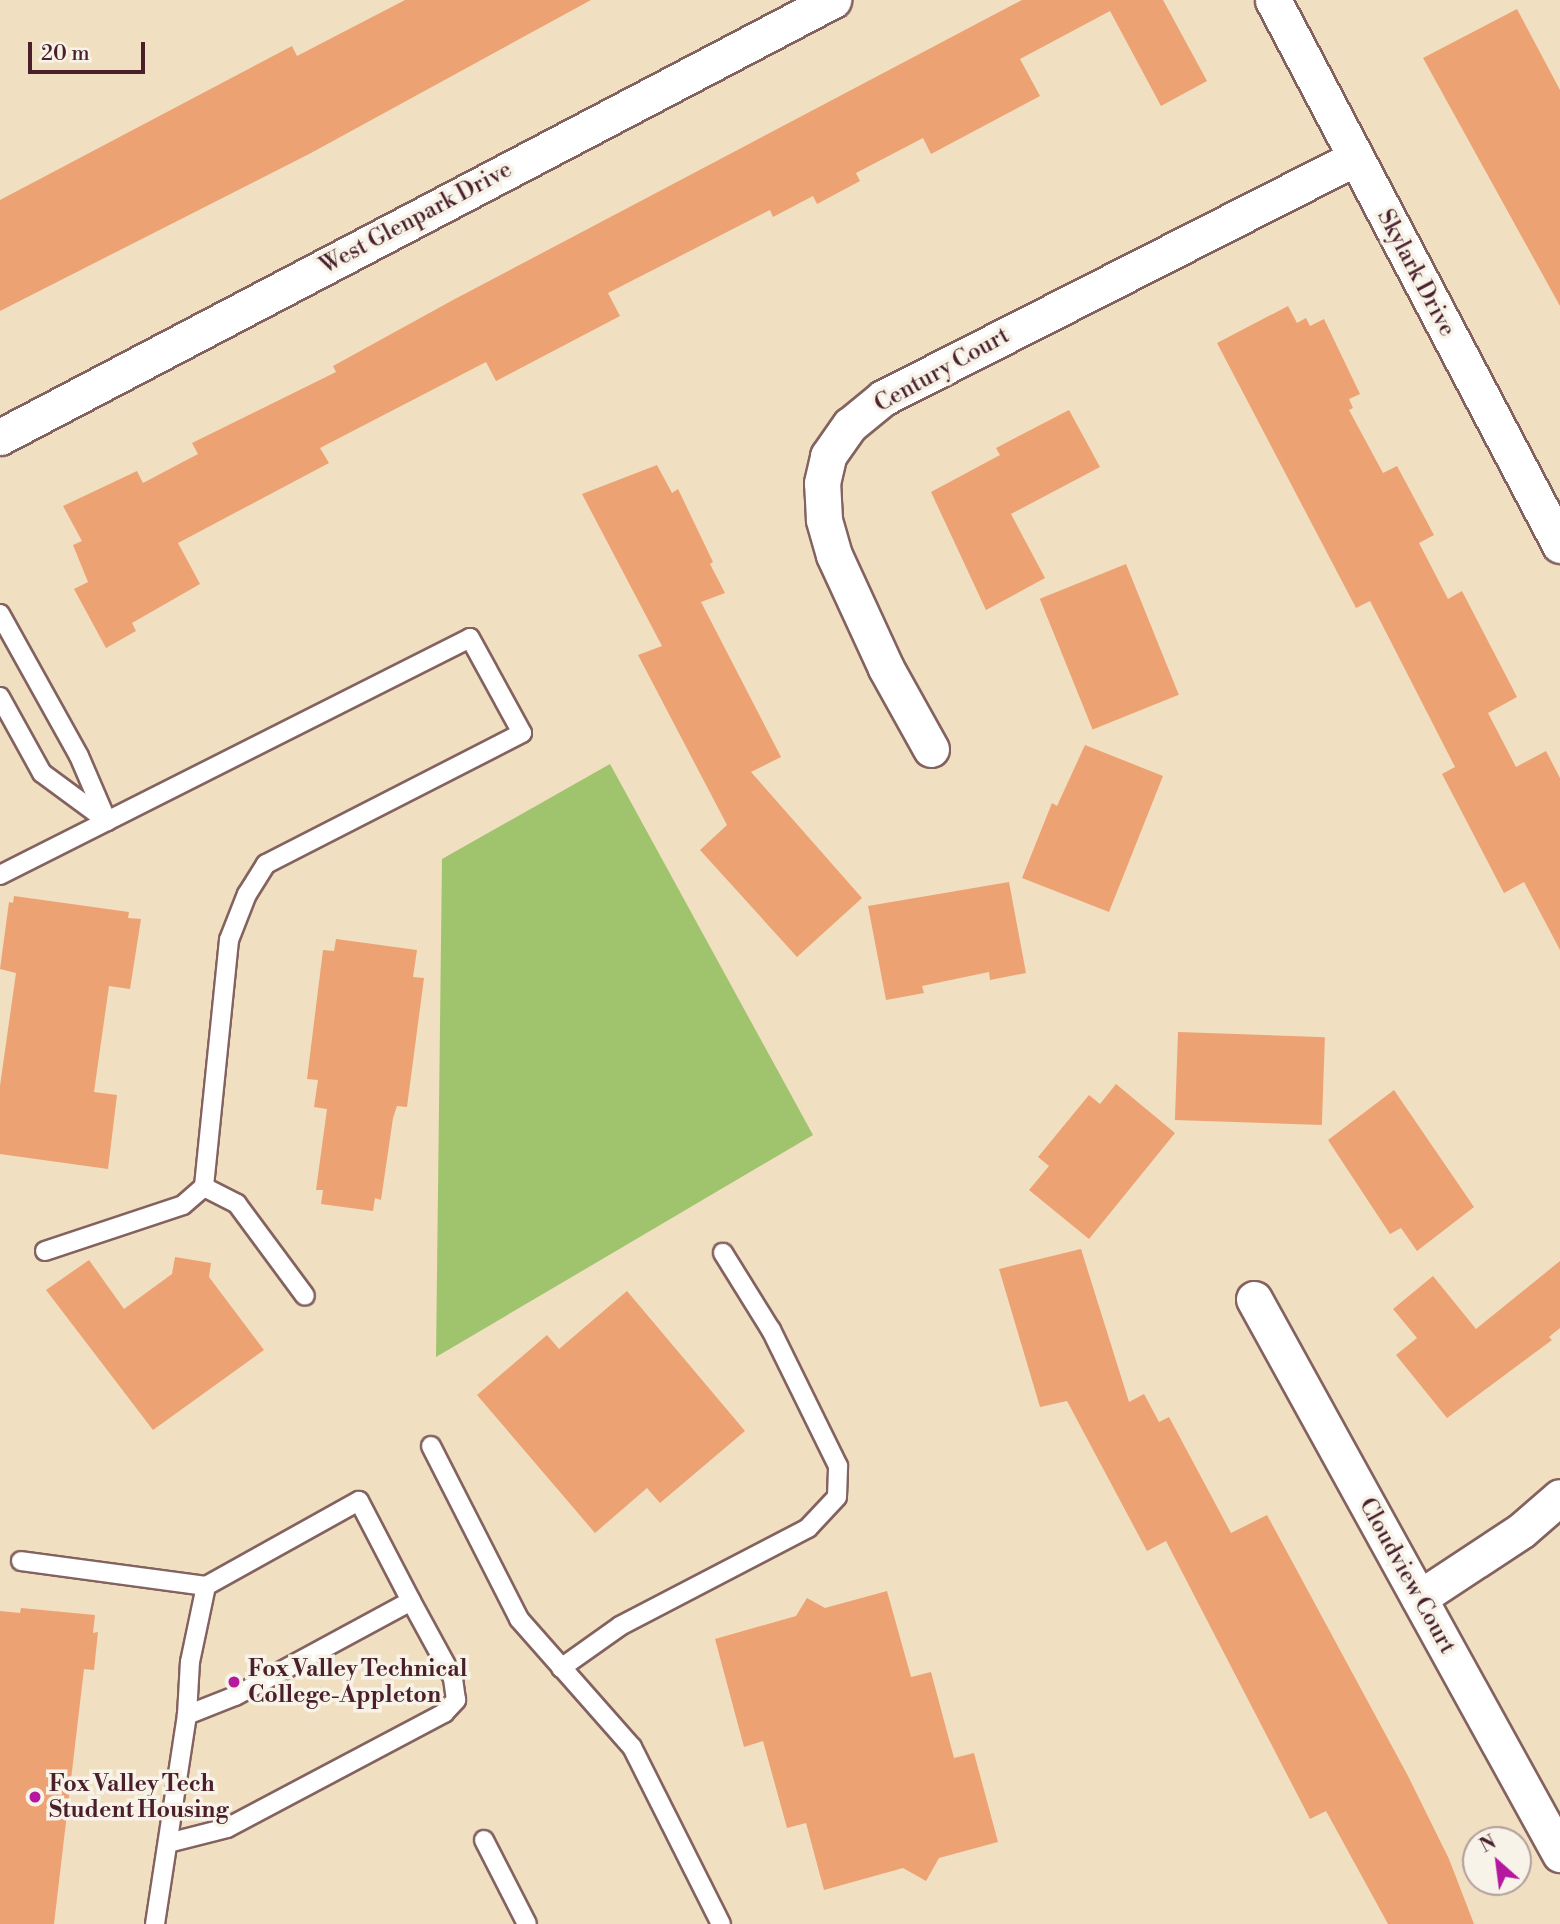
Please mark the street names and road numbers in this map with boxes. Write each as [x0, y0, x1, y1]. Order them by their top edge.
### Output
street label: West Glenpark Drive [315, 156, 517, 280]
street label: Skylark Drive [1371, 205, 1461, 341]
street label: Century Court [870, 322, 1014, 418]
street label: Cloudview Court [1353, 1493, 1461, 1659]

